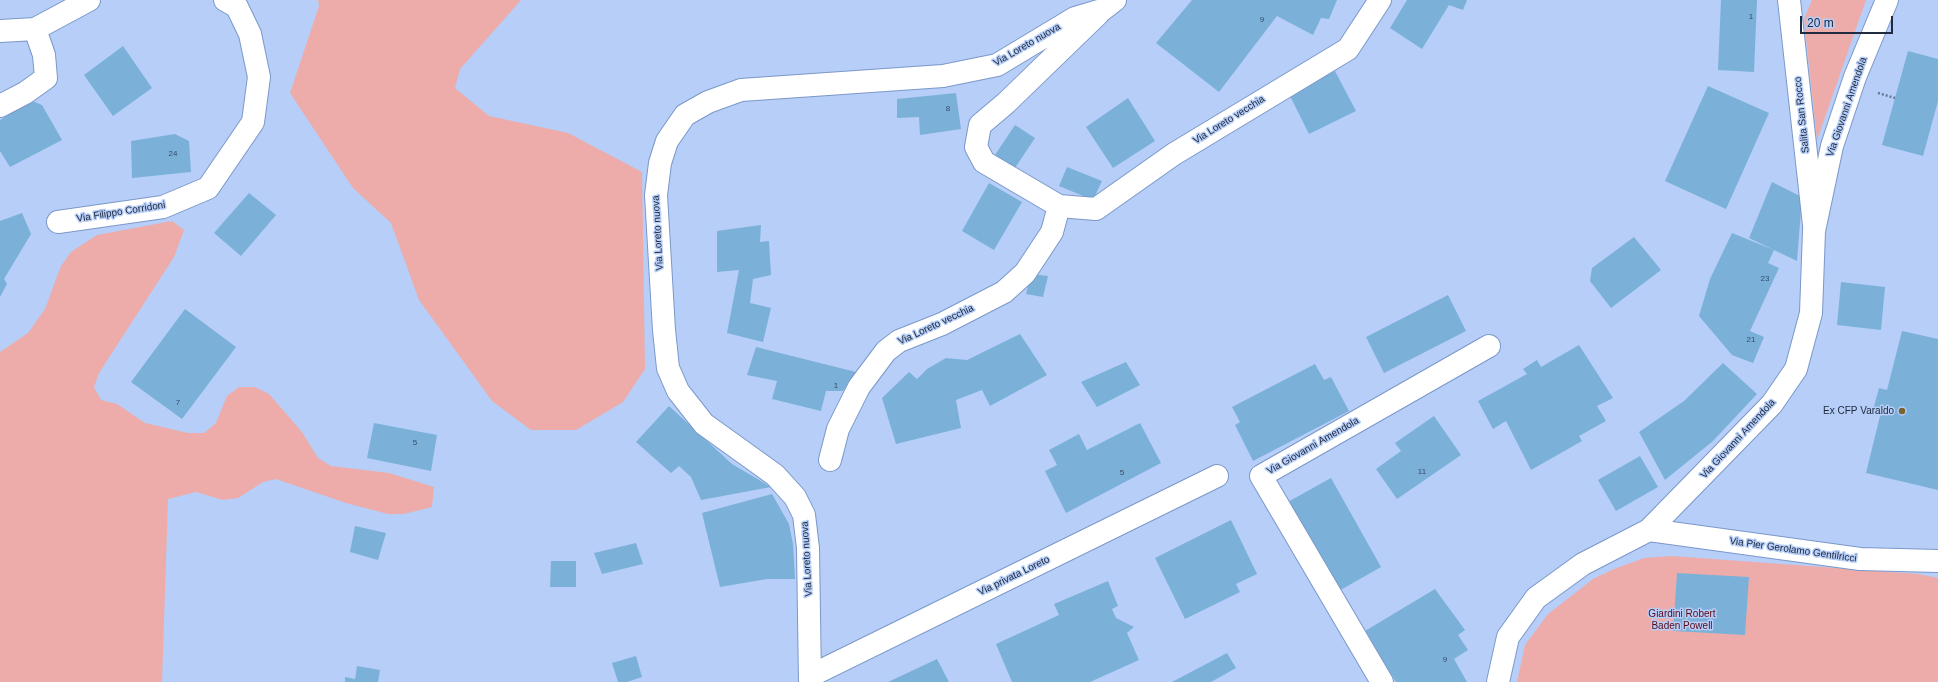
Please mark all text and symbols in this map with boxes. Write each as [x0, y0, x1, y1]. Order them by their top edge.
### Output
scale bar [1802, 8, 1895, 34]
house number: 1 [1749, 12, 1753, 22]
house number: 9 [1260, 15, 1264, 25]
text: 20 m [1807, 16, 1834, 30]
street label: Via Loreto nuova [991, 21, 1063, 69]
street label: Via Giovanni Amendola [1824, 56, 1870, 158]
street label: Salita San Rocco [1792, 76, 1812, 154]
street label: Via Loreto vecchia [1191, 93, 1267, 147]
house number: 8 [946, 104, 950, 114]
house number: 24 [169, 149, 177, 159]
street label: Via Loreto nuova [650, 195, 666, 271]
street label: Via Filippo Corridoni [76, 199, 166, 225]
house number: 23 [1761, 274, 1769, 284]
street label: Via Loreto vecchia [896, 302, 976, 348]
house number: 21 [1747, 335, 1755, 345]
house number: 1 [834, 381, 838, 391]
street label: Via Giovanni Amendola [1698, 397, 1778, 481]
house number: 7 [176, 398, 180, 408]
place label: Ex CFP Varaldo [1823, 405, 1894, 417]
marker: Ex CFP Varaldo [1897, 406, 1907, 416]
street label: Via Giovanni Amendola [1265, 415, 1361, 477]
house number: 5 [413, 438, 417, 448]
house number: 11 [1418, 467, 1426, 477]
house number: 5 [1120, 468, 1124, 478]
street label: Via Loreto nuova [799, 521, 815, 597]
street label: Via Pier Gerolamo Gentilricci [1729, 535, 1857, 565]
street label: Via privata Loreto [976, 553, 1052, 599]
park label: Giardini Robert Baden Powell [1648, 608, 1716, 632]
house number: 9 [1443, 655, 1447, 665]

